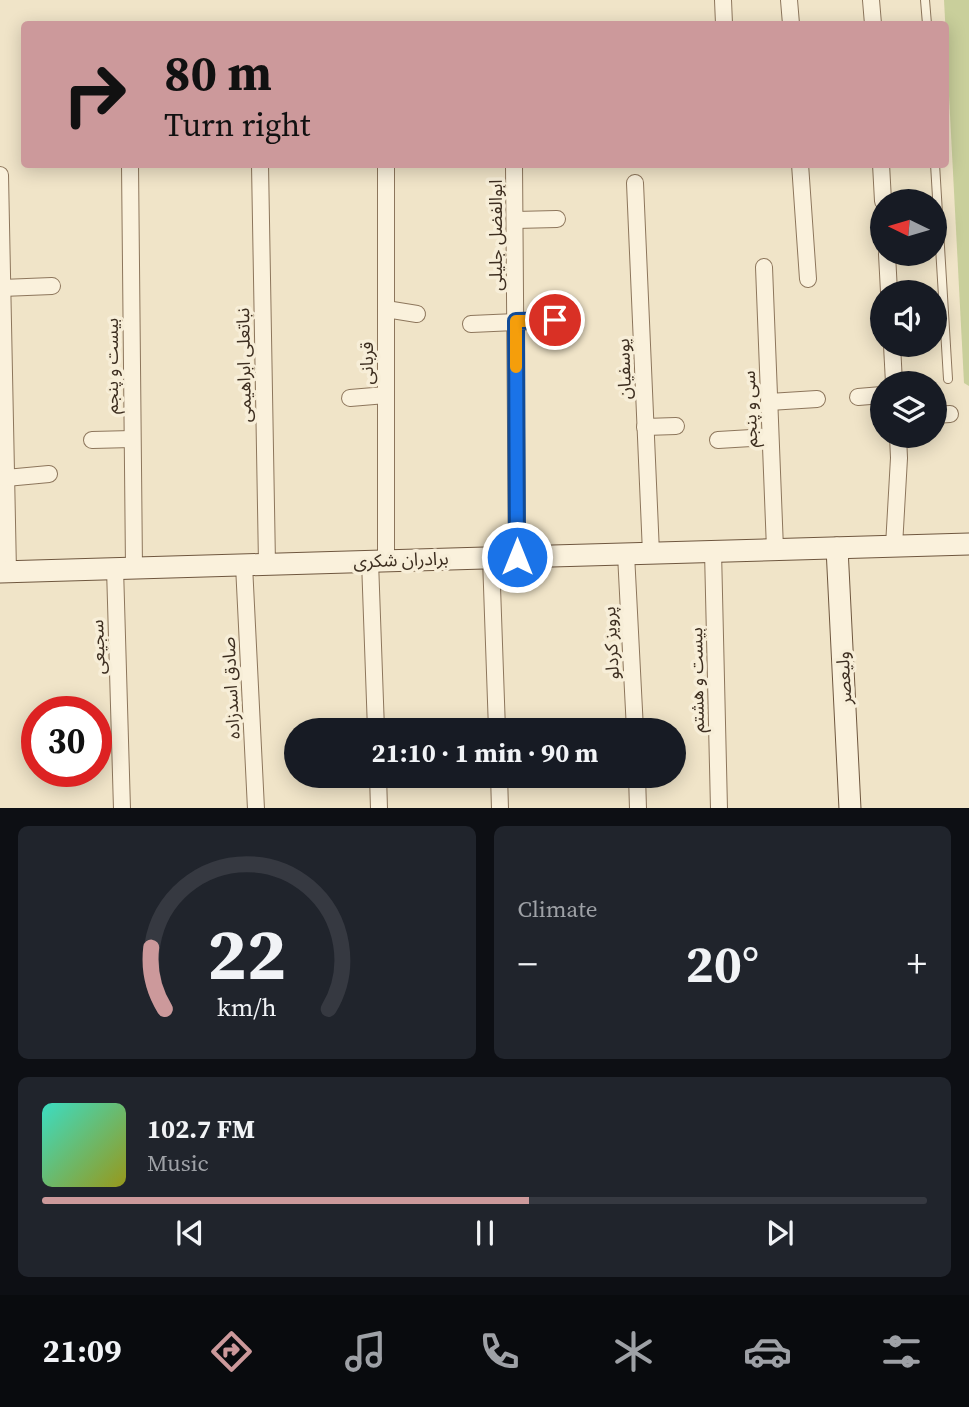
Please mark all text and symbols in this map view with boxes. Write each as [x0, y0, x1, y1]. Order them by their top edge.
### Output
text: 80 m [164, 39, 272, 106]
icon: right [49, 49, 140, 140]
text: Turn right [164, 103, 310, 147]
street label: ابوالفضل جلیلی [483, 179, 508, 291]
north arrow [870, 189, 947, 266]
map controls [870, 189, 947, 448]
button: sound [870, 280, 947, 357]
pin [525, 290, 585, 350]
icon: arrive [536, 301, 574, 339]
street label: نباتعلی ابراهیمی [230, 307, 257, 423]
street label: بیست و پنجم [99, 318, 125, 414]
street label: یوسفیان [610, 338, 637, 400]
street label: قربانی [354, 342, 379, 384]
street label: سی و پنجم [736, 370, 764, 448]
button: layers [870, 371, 947, 448]
position arrow [480, 520, 554, 594]
street label: برادران شکری [353, 545, 449, 574]
street label: پرویز کردلو [596, 606, 625, 680]
street label: سجیعی [84, 619, 111, 675]
street label: بیست و هشتم [683, 627, 711, 733]
street label: صادق اسدزاده [215, 636, 246, 740]
street label: ولیعصر [830, 651, 857, 706]
speed limit sign: 30 [21, 696, 112, 787]
text: 21:10 · 1 min · 90 m [372, 735, 598, 771]
text: Climate [518, 893, 597, 925]
text: 22 [207, 904, 286, 1003]
text: 20° [686, 928, 759, 999]
text: − [518, 938, 538, 990]
text: + [907, 938, 927, 990]
text: km/h [217, 989, 277, 1023]
text: 102.7 FM [147, 1111, 255, 1147]
text: Music [147, 1147, 209, 1179]
icon: previous [171, 1214, 209, 1252]
icon: pause [466, 1214, 504, 1252]
icon: next [761, 1214, 799, 1252]
icon: directions [207, 1327, 256, 1376]
icon: music [341, 1327, 390, 1376]
icon: phone [475, 1327, 524, 1376]
icon: climate [609, 1327, 658, 1376]
icon: car [743, 1327, 792, 1376]
icon: filters [877, 1327, 926, 1376]
text: 21:09 [43, 1329, 122, 1373]

